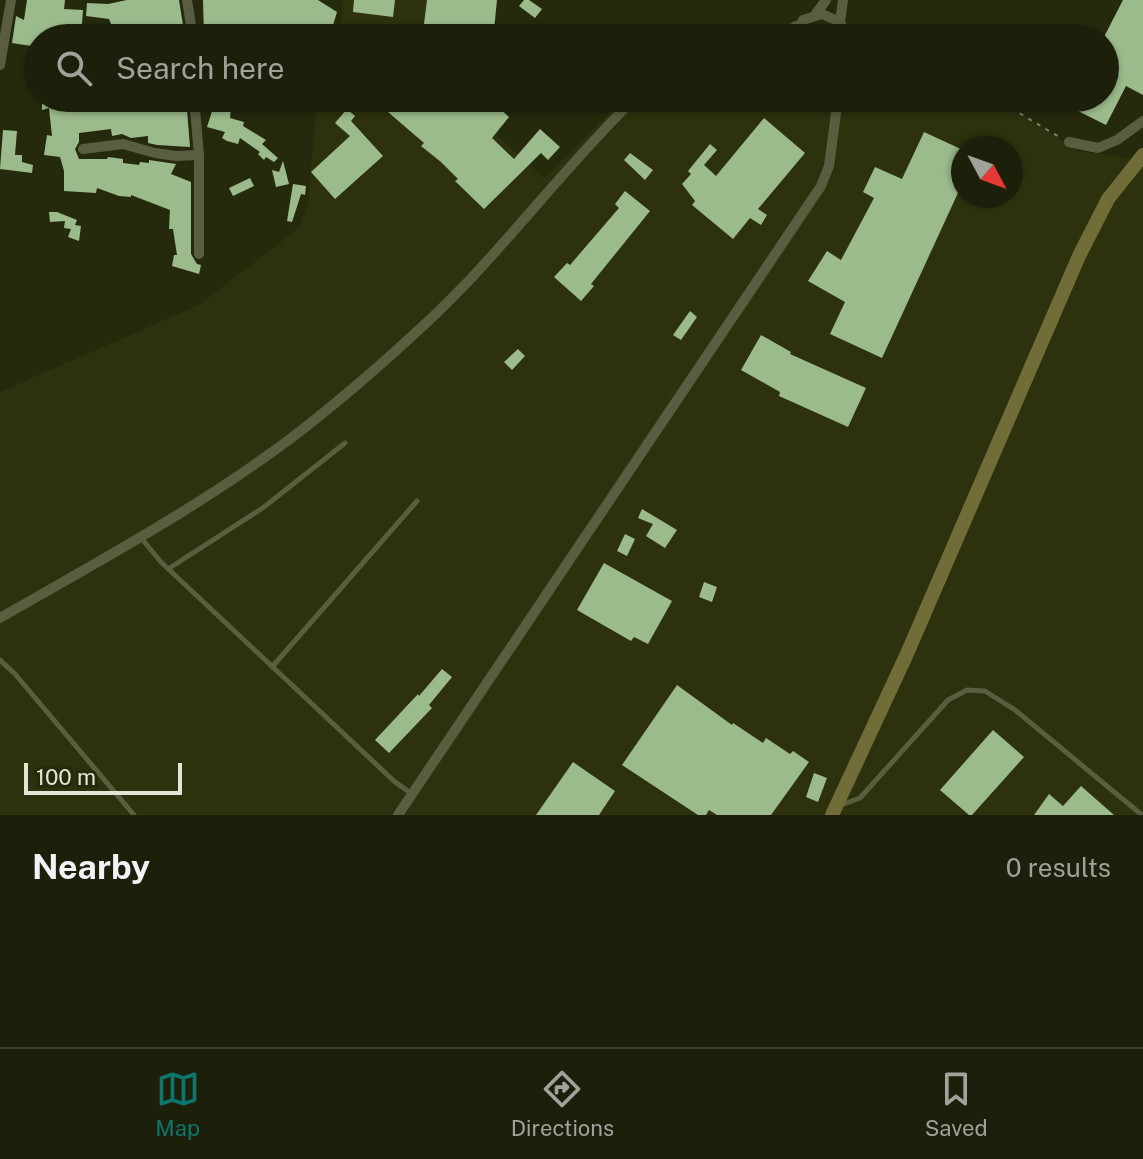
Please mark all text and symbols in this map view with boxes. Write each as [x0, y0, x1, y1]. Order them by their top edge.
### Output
search box [24, 24, 1119, 112]
icon: search [52, 46, 96, 90]
text: Search here [116, 50, 284, 86]
north arrow [951, 136, 1023, 208]
scale bar [24, 759, 182, 795]
text: 100 m [36, 764, 96, 790]
text: Nearby [32, 847, 150, 887]
text: 0 results [1006, 852, 1111, 883]
tab: Map [155, 1067, 200, 1141]
tab: Directions [511, 1067, 614, 1141]
tab: Saved [925, 1067, 988, 1141]

